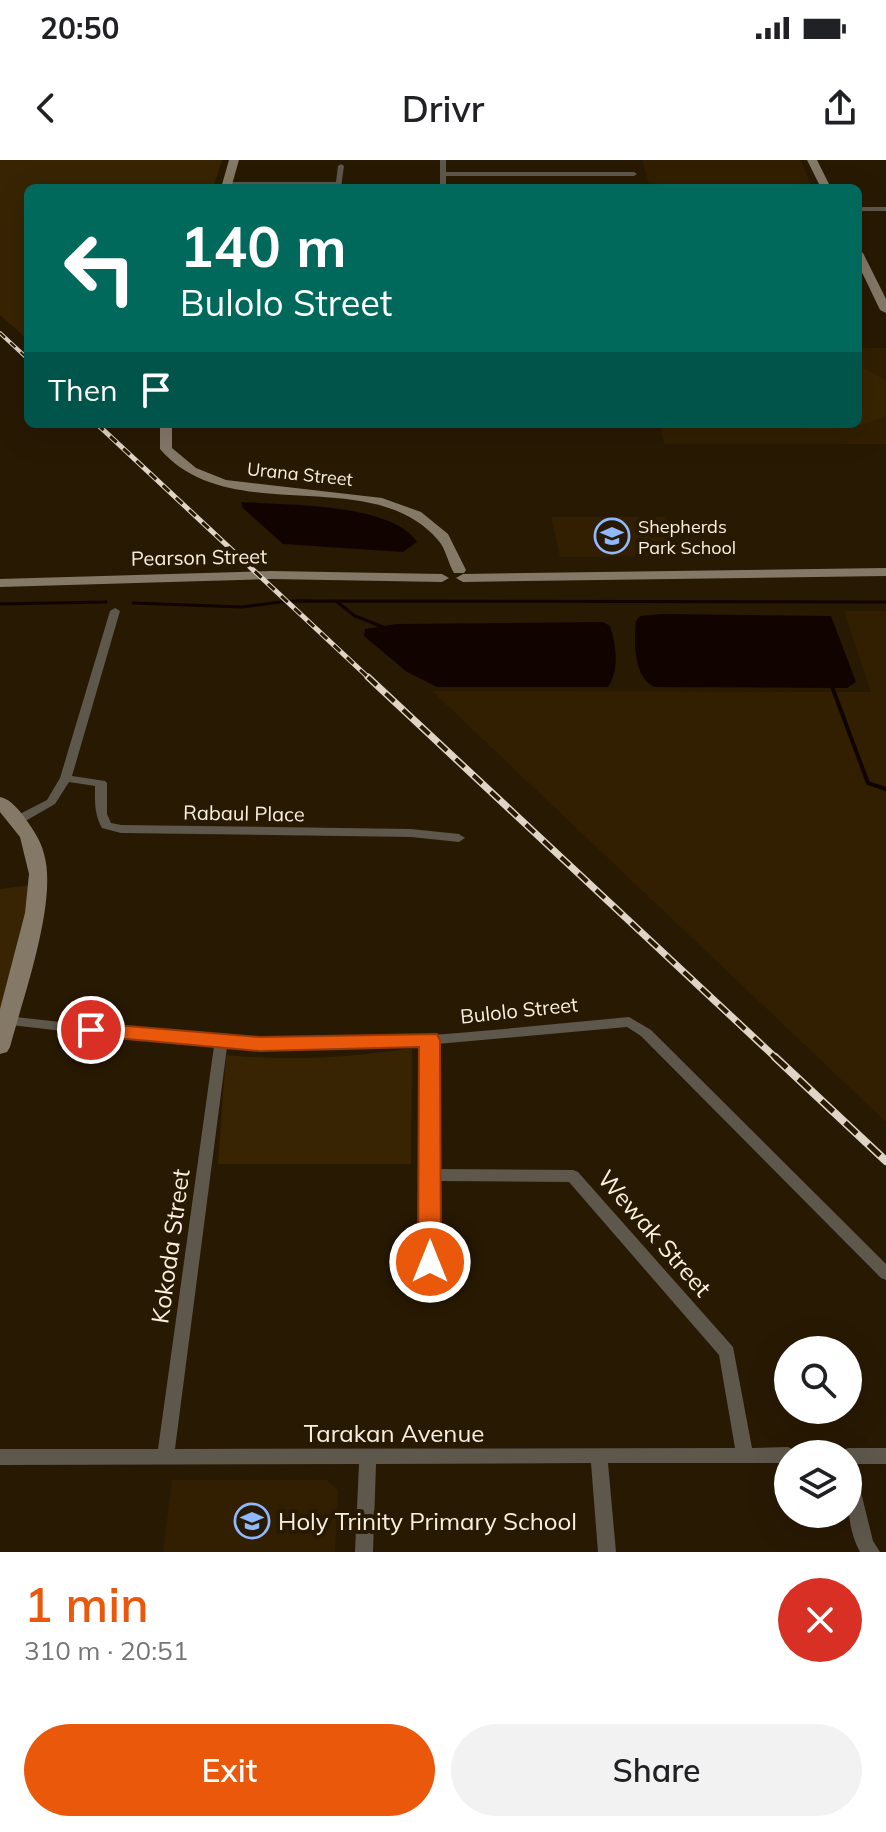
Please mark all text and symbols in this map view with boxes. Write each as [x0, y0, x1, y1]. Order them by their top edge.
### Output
text: 20:50 [40, 9, 119, 47]
icon: back [24, 86, 68, 130]
text: Drivr [402, 86, 484, 131]
icon: share [818, 86, 862, 130]
text: 140 m [180, 211, 347, 281]
icon: left [48, 216, 152, 320]
text: Bulolo Street [180, 280, 392, 325]
icon: arrive [134, 368, 178, 412]
text: Then [48, 371, 118, 409]
street label: Urana Street [246, 457, 354, 491]
place label: Shepherds Park School [638, 515, 736, 559]
school or university icon: Shepherds Park School [593, 517, 631, 555]
street label: Pearson Street [131, 543, 267, 571]
street label: Rabaul Place [183, 799, 305, 827]
street label: Bulolo Street [459, 991, 579, 1029]
pin [57, 996, 125, 1064]
icon: arrive [69, 1008, 113, 1052]
street label: Wewak Street [592, 1163, 718, 1303]
street label: Kokoda Street [144, 1167, 196, 1325]
position arrow [388, 1220, 472, 1304]
map controls [774, 1336, 862, 1528]
button: search [774, 1336, 862, 1424]
street label: Tarakan Avenue [304, 1418, 484, 1448]
button: layers [774, 1440, 862, 1528]
school or university icon: Holy Trinity Primary School [233, 1502, 271, 1540]
place label: Holy Trinity Primary School [278, 1506, 577, 1536]
text: 1 min [24, 1574, 149, 1634]
button: close [778, 1578, 862, 1662]
text: 310 m · 20:51 [24, 1634, 188, 1667]
button: Exit [24, 1724, 435, 1816]
button: Share [451, 1724, 862, 1816]

